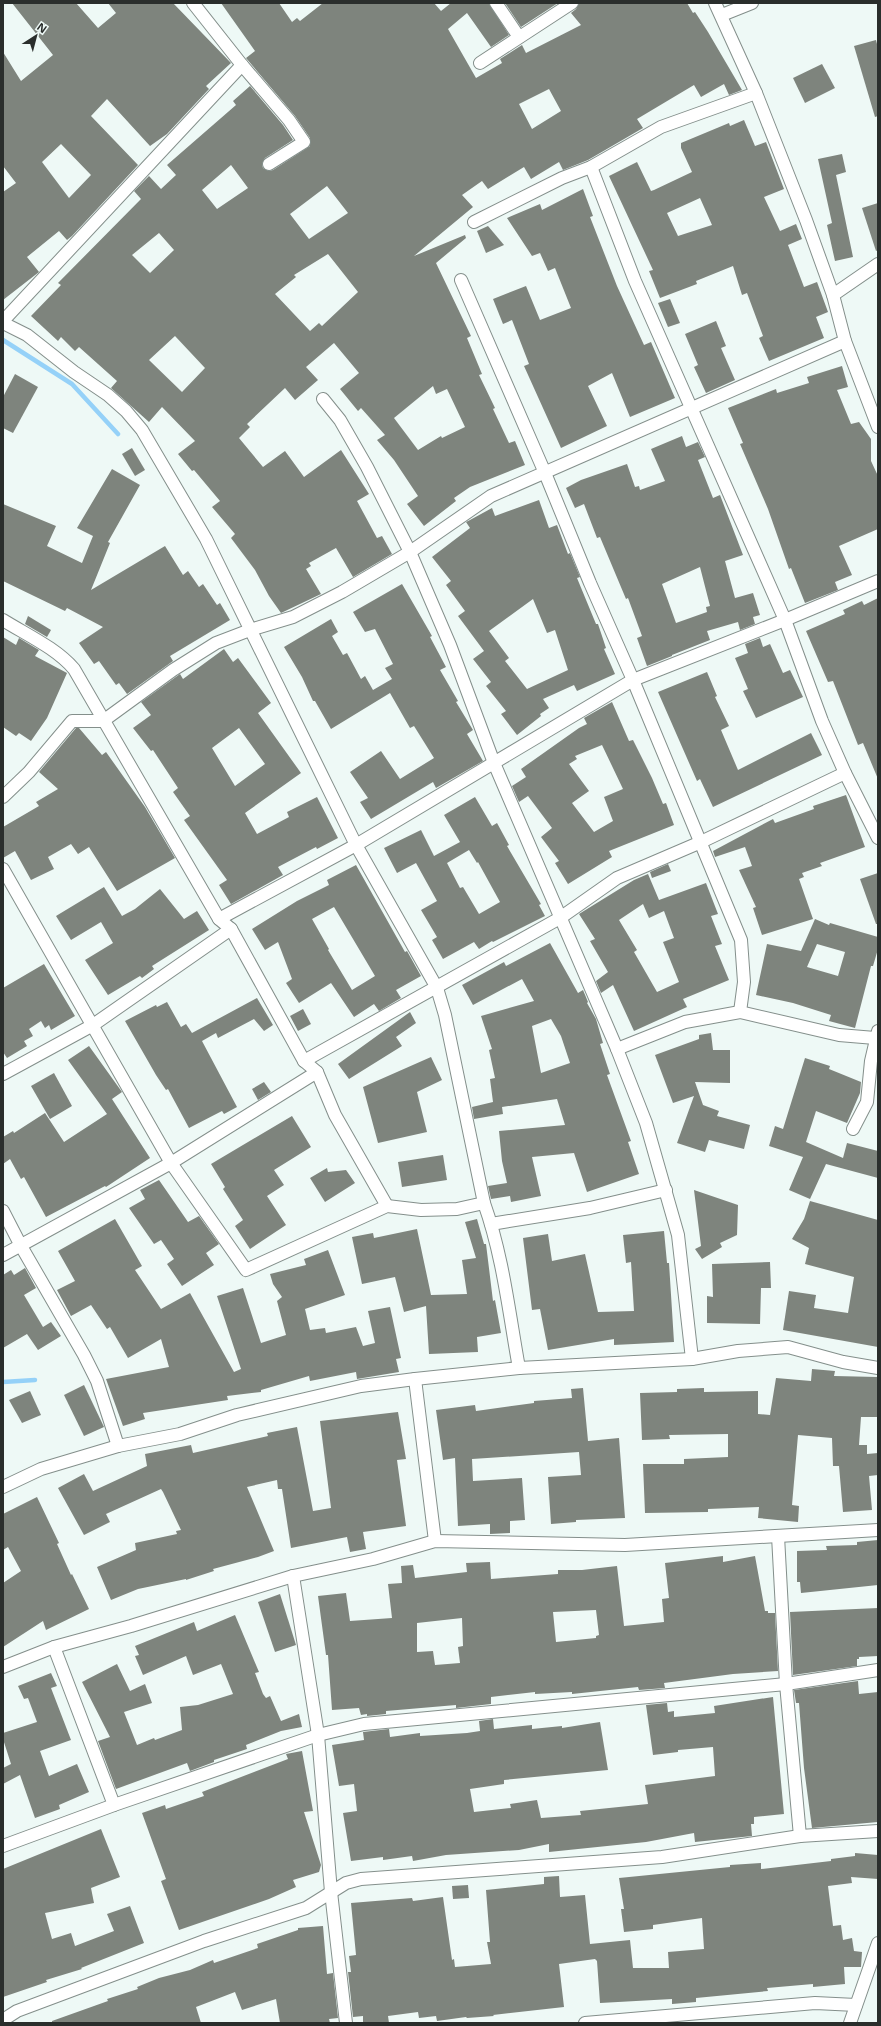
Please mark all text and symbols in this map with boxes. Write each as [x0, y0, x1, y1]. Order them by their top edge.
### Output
north arrow [16, 16, 56, 56]
text: N [34, 19, 50, 36]

